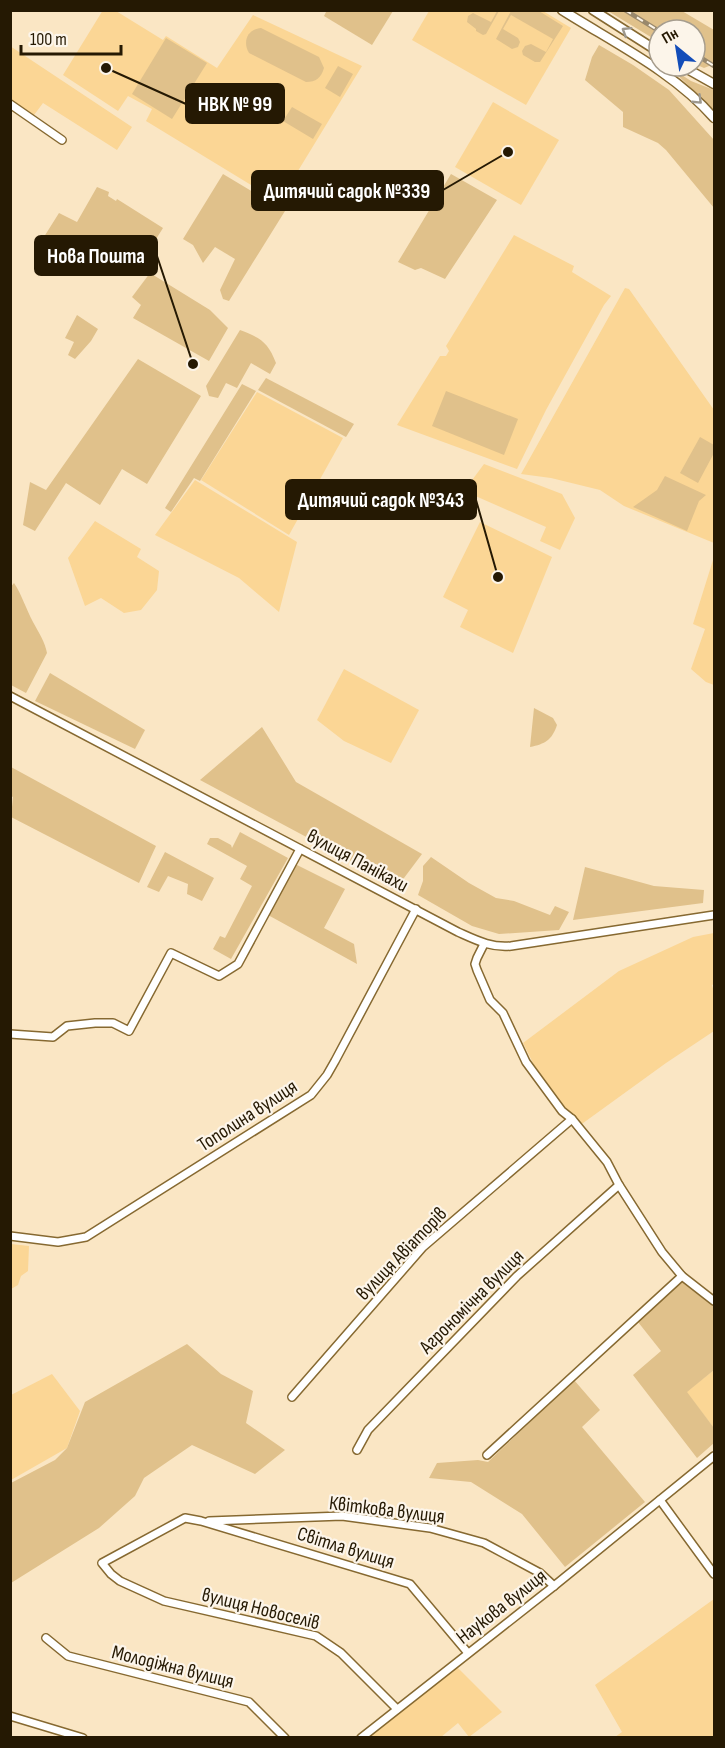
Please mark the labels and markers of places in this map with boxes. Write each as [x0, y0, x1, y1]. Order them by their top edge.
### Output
callout: НВК № 99 [186, 84, 284, 123]
callout: Дитячий садок №339 [252, 171, 443, 210]
callout: Нова Пошта [35, 236, 157, 275]
callout: Дитячий садок №343 [286, 480, 476, 519]

